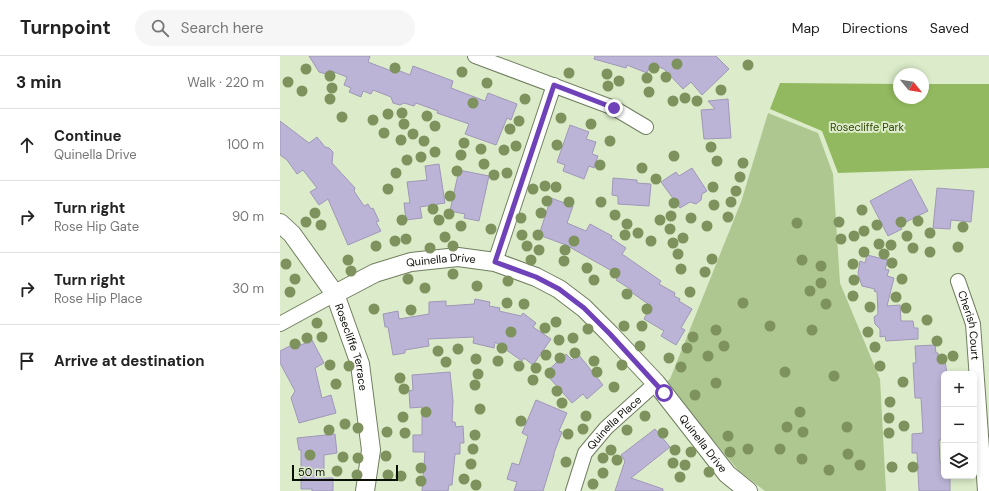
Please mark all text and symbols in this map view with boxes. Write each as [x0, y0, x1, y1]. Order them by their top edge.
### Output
search box [135, 10, 415, 46]
text: Turnpoint [20, 15, 111, 40]
icon: search [149, 17, 171, 39]
text: Search here [181, 18, 264, 38]
text: Map [792, 19, 820, 37]
text: Directions [842, 19, 908, 37]
text: Saved [930, 19, 969, 37]
north arrow [893, 68, 929, 104]
text: 3 min [16, 71, 61, 93]
text: Walk · 220 m [187, 74, 264, 91]
route end [605, 99, 623, 117]
park label: Rosecliffe Park [830, 120, 904, 134]
text: Continue [54, 126, 122, 146]
icon: ahead [16, 134, 38, 156]
text: 100 m [227, 136, 264, 153]
text: Quinella Drive [54, 146, 137, 163]
text: Turn right [54, 198, 125, 218]
icon: right [16, 206, 38, 228]
text: 90 m [232, 208, 264, 225]
text: Rose Hip Gate [54, 218, 139, 235]
street label: Quinella Drive [404, 250, 477, 270]
text: Turn right [54, 270, 125, 290]
icon: right [16, 278, 38, 300]
text: 30 m [232, 280, 264, 297]
street label: Cherish Court [955, 289, 983, 360]
text: Rose Hip Place [54, 290, 142, 307]
street label: Rosecliffe Terrace [332, 302, 370, 392]
icon: arrive [16, 350, 38, 372]
text: Arrive at destination [54, 351, 205, 371]
map controls [941, 371, 977, 479]
button: + [941, 371, 977, 407]
route start [655, 384, 673, 402]
street label: Quinella Place [584, 393, 644, 453]
button: − [941, 407, 977, 443]
street label: Quinella Drive [676, 412, 730, 475]
button: layers [941, 443, 977, 479]
scale bar [292, 463, 398, 482]
text: 50 m [298, 465, 325, 479]

